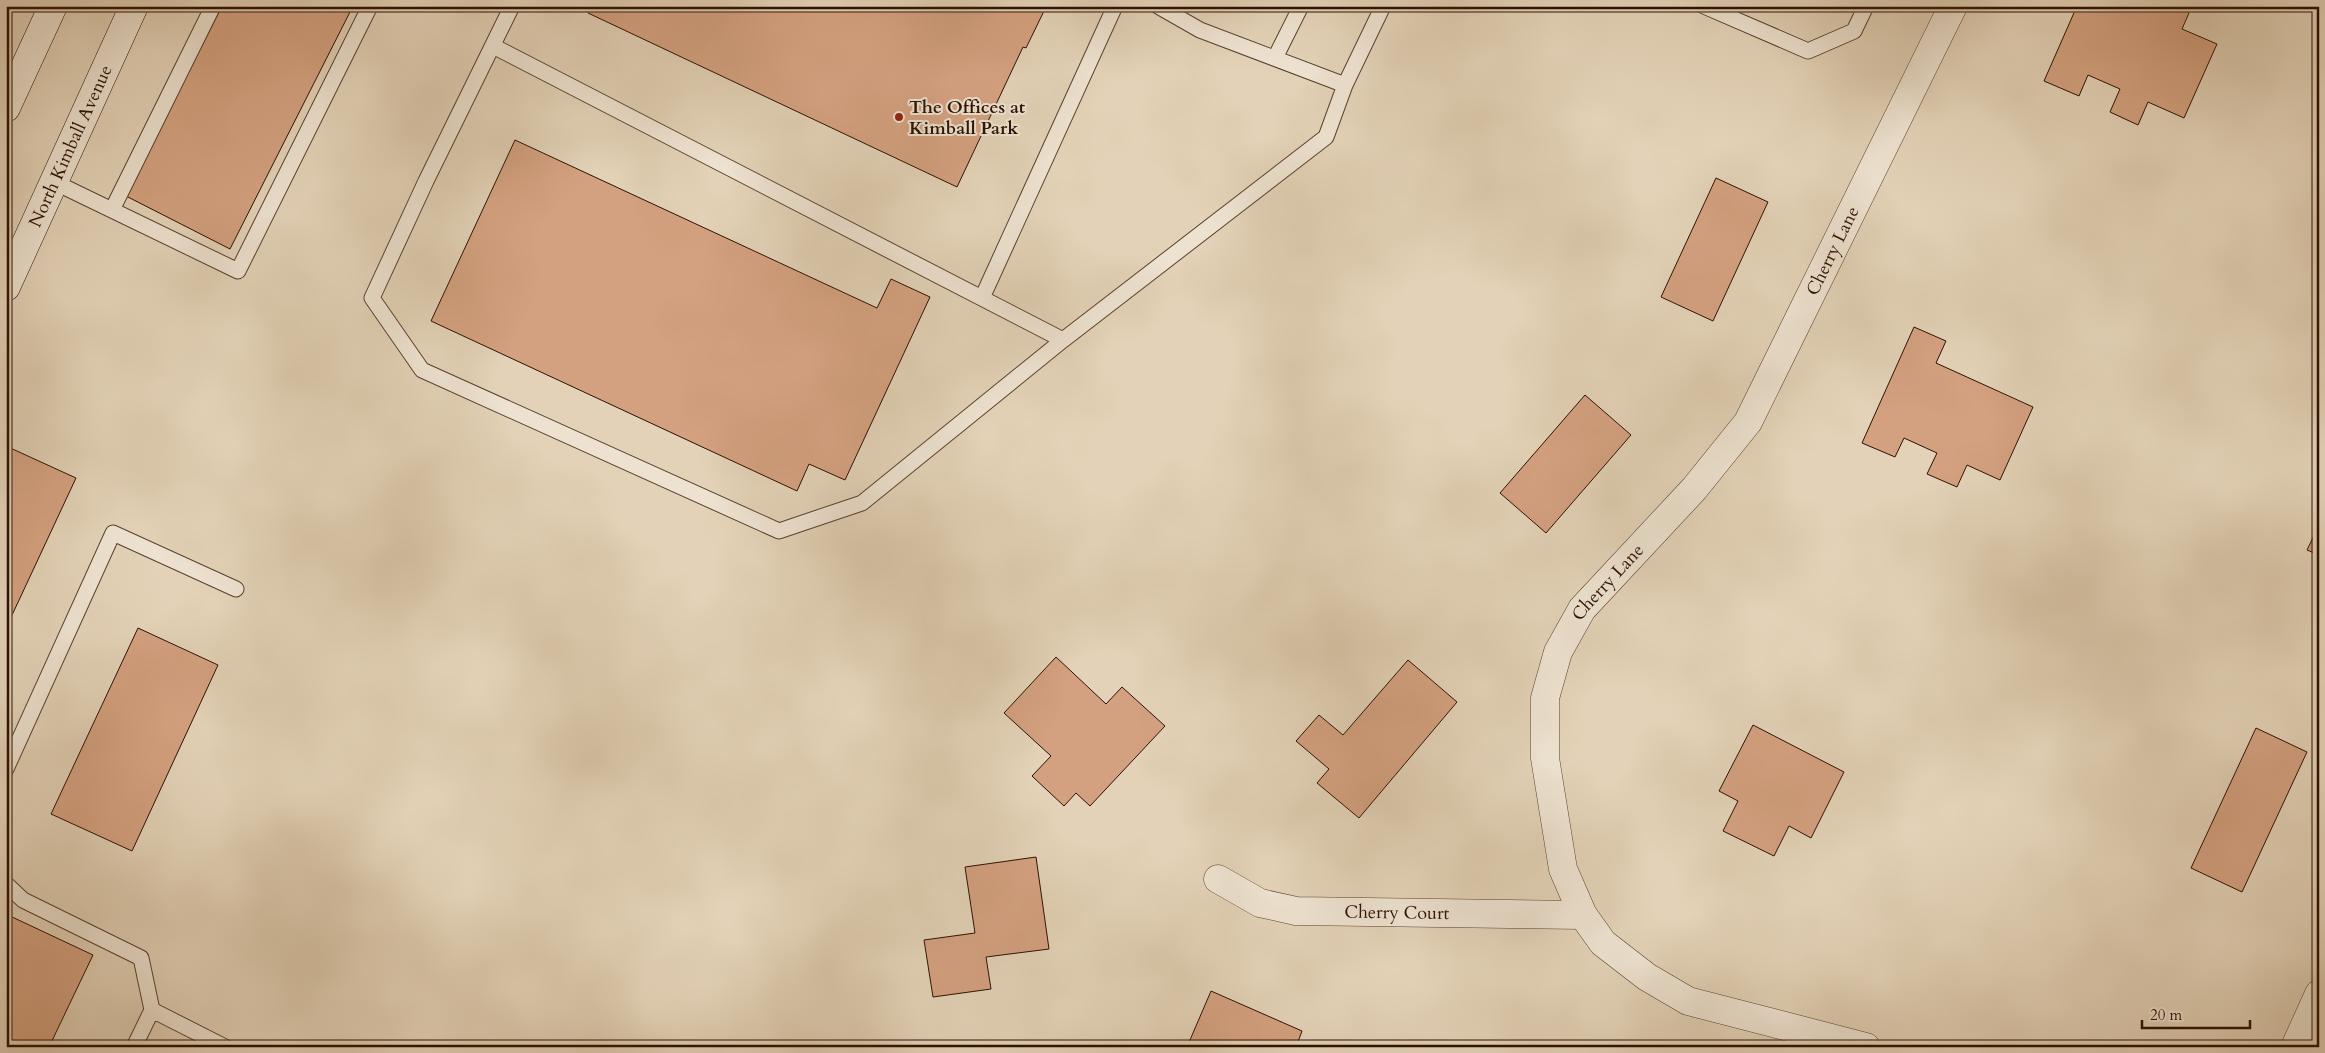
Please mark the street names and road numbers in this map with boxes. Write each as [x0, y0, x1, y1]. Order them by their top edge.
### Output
street label: North Kimball Avenue [23, 61, 119, 231]
street label: Cherry Lane [1800, 202, 1865, 300]
street label: Cherry Lane [1566, 539, 1650, 625]
street label: Cherry Court [1344, 900, 1450, 926]

